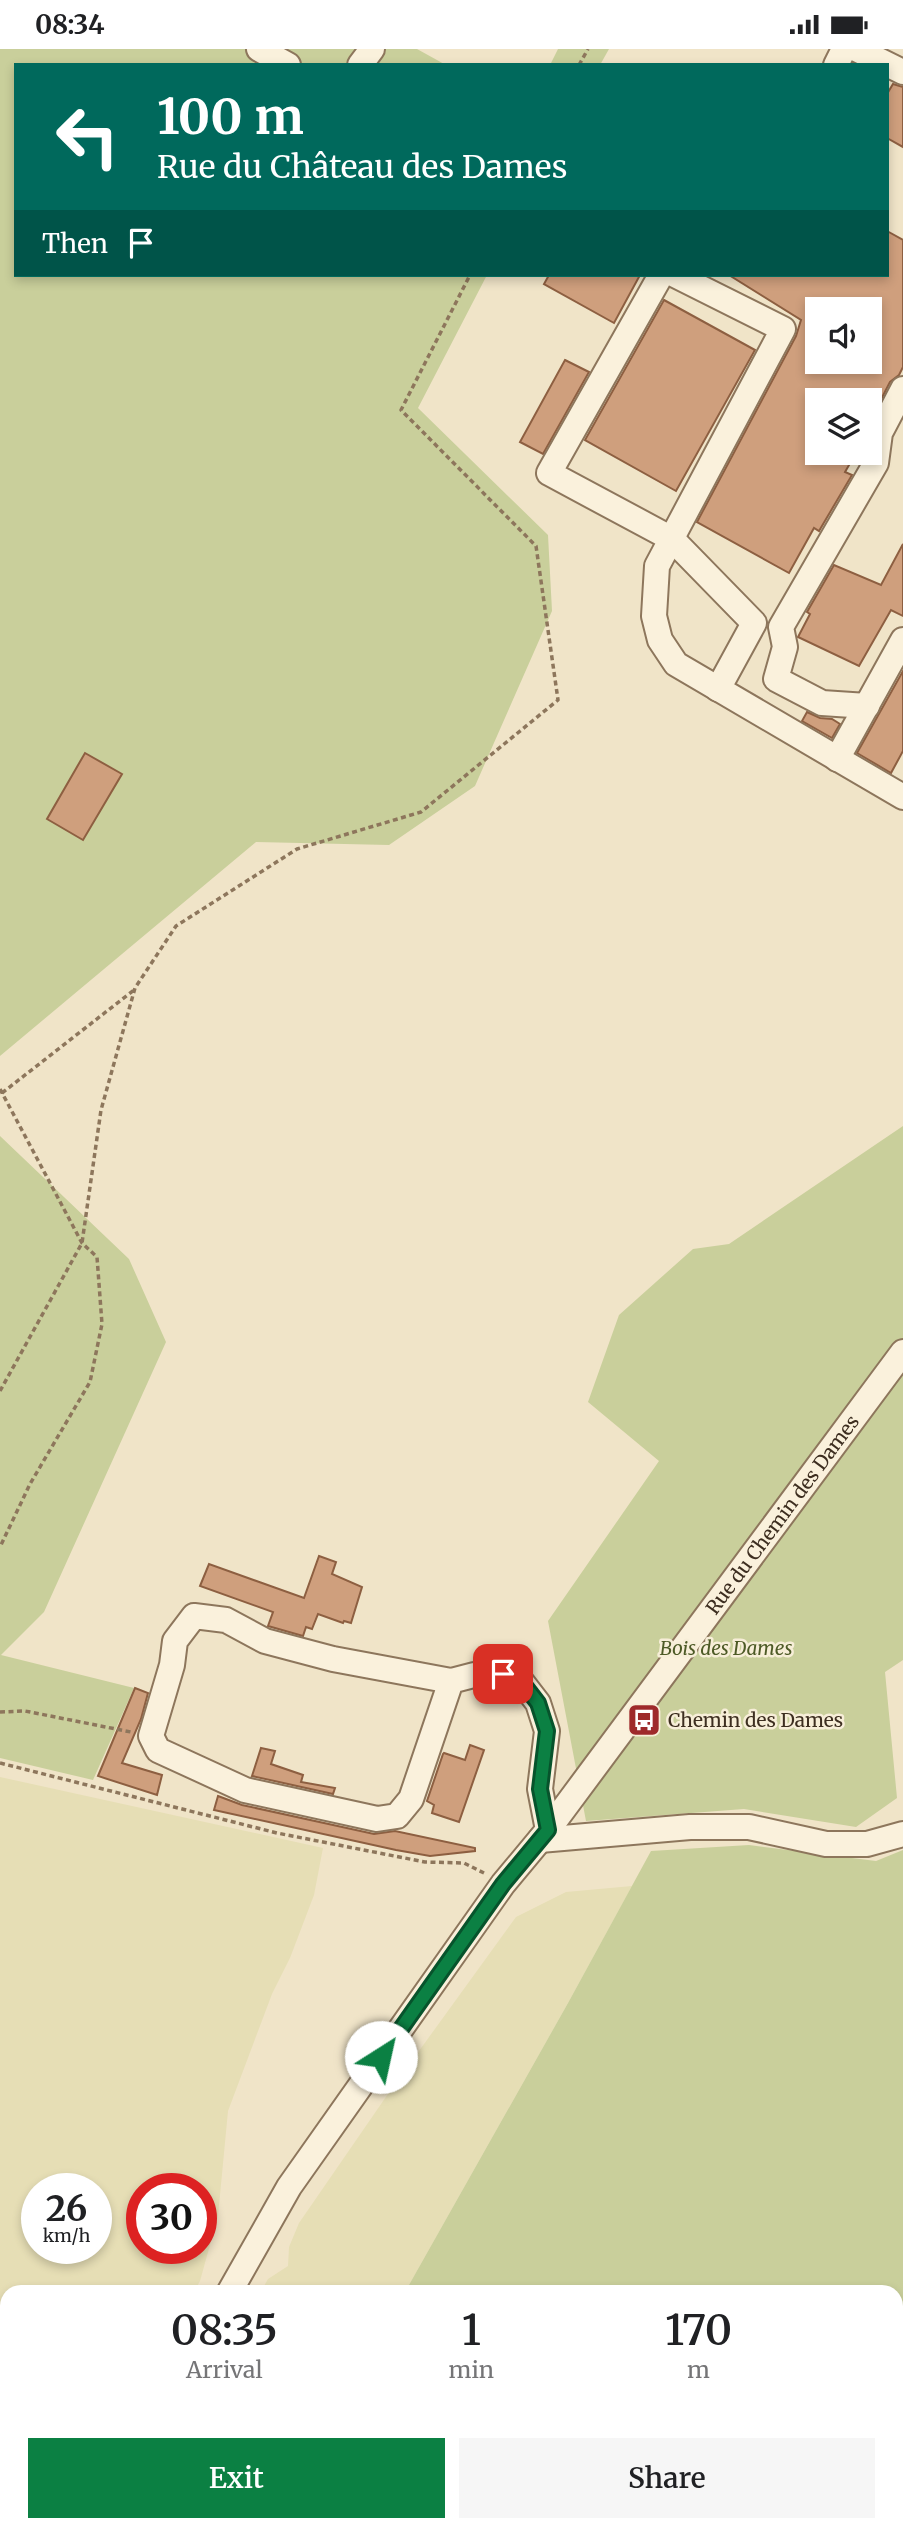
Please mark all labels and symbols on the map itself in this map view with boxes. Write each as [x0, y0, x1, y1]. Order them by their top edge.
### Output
street label: Rue du Chemin des Dames [700, 1410, 864, 1619]
park label: Bois des Dames [660, 1636, 792, 1660]
pin [473, 1644, 533, 1704]
bus stop icon: Chemin des Dames [625, 1701, 663, 1739]
place label: Chemin des Dames [668, 1708, 843, 1732]
position arrow [344, 2020, 418, 2094]
speed limit sign: 30 [126, 2173, 217, 2264]

